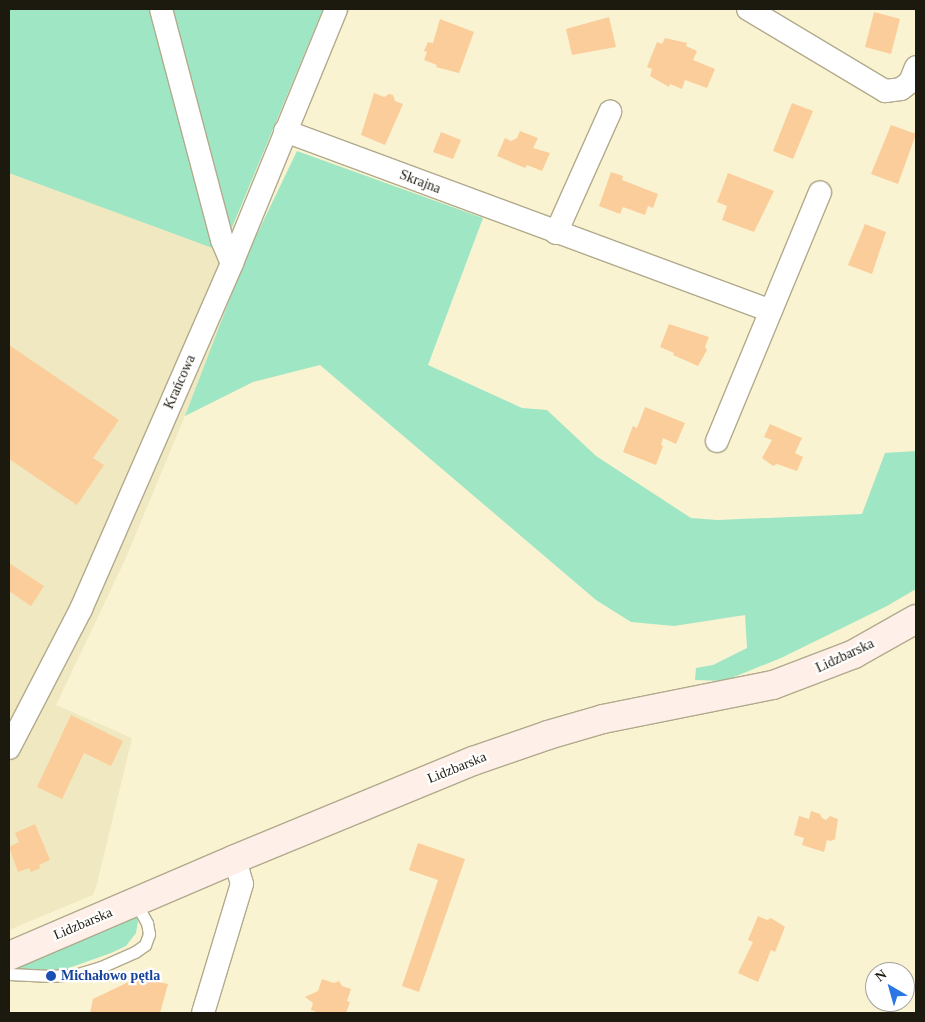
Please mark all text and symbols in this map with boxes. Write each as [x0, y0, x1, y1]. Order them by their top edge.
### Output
street label: Skrajna [397, 166, 443, 198]
street label: Krańcowa [161, 352, 199, 412]
street label: Lidzbarska [813, 635, 877, 677]
street label: Lidzbarska [425, 749, 489, 787]
street label: Lidzbarska [51, 904, 115, 944]
north arrow [865, 962, 915, 1012]
text: N [872, 967, 890, 985]
place label: Michałowo pętla [61, 968, 160, 984]
marker: Michałowo pętla [45, 970, 57, 982]

